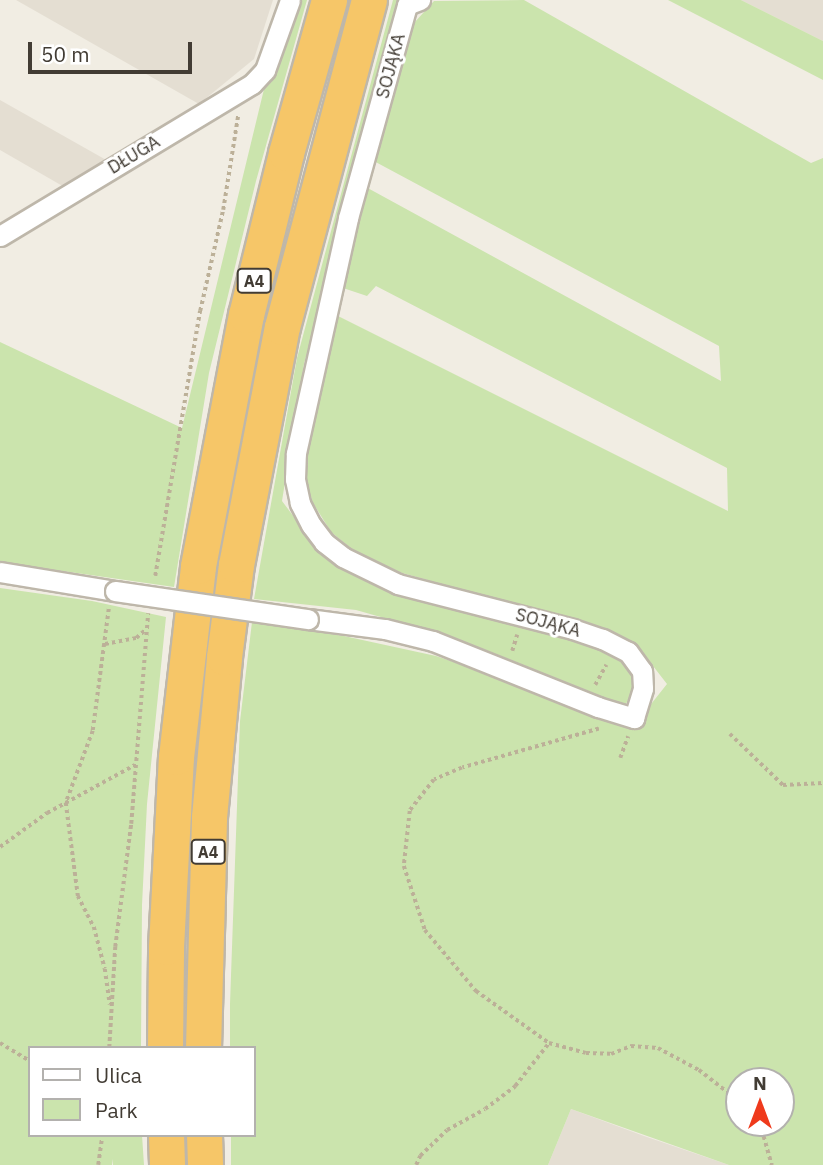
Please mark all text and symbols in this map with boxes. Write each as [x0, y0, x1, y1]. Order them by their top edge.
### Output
scale bar [32, 28, 196, 72]
street label: SOJĄKA [372, 31, 410, 101]
text: 50 m [41, 40, 90, 68]
street label: DŁUGA [104, 131, 164, 179]
road number: A4 [236, 268, 272, 294]
street label: SOJĄKA [513, 604, 583, 642]
road number: A4 [190, 839, 226, 864]
legend [28, 1046, 256, 1137]
text: Ulica [95, 1061, 142, 1089]
north arrow [725, 1067, 795, 1137]
text: N [753, 1071, 767, 1095]
text: Park [95, 1096, 138, 1124]

